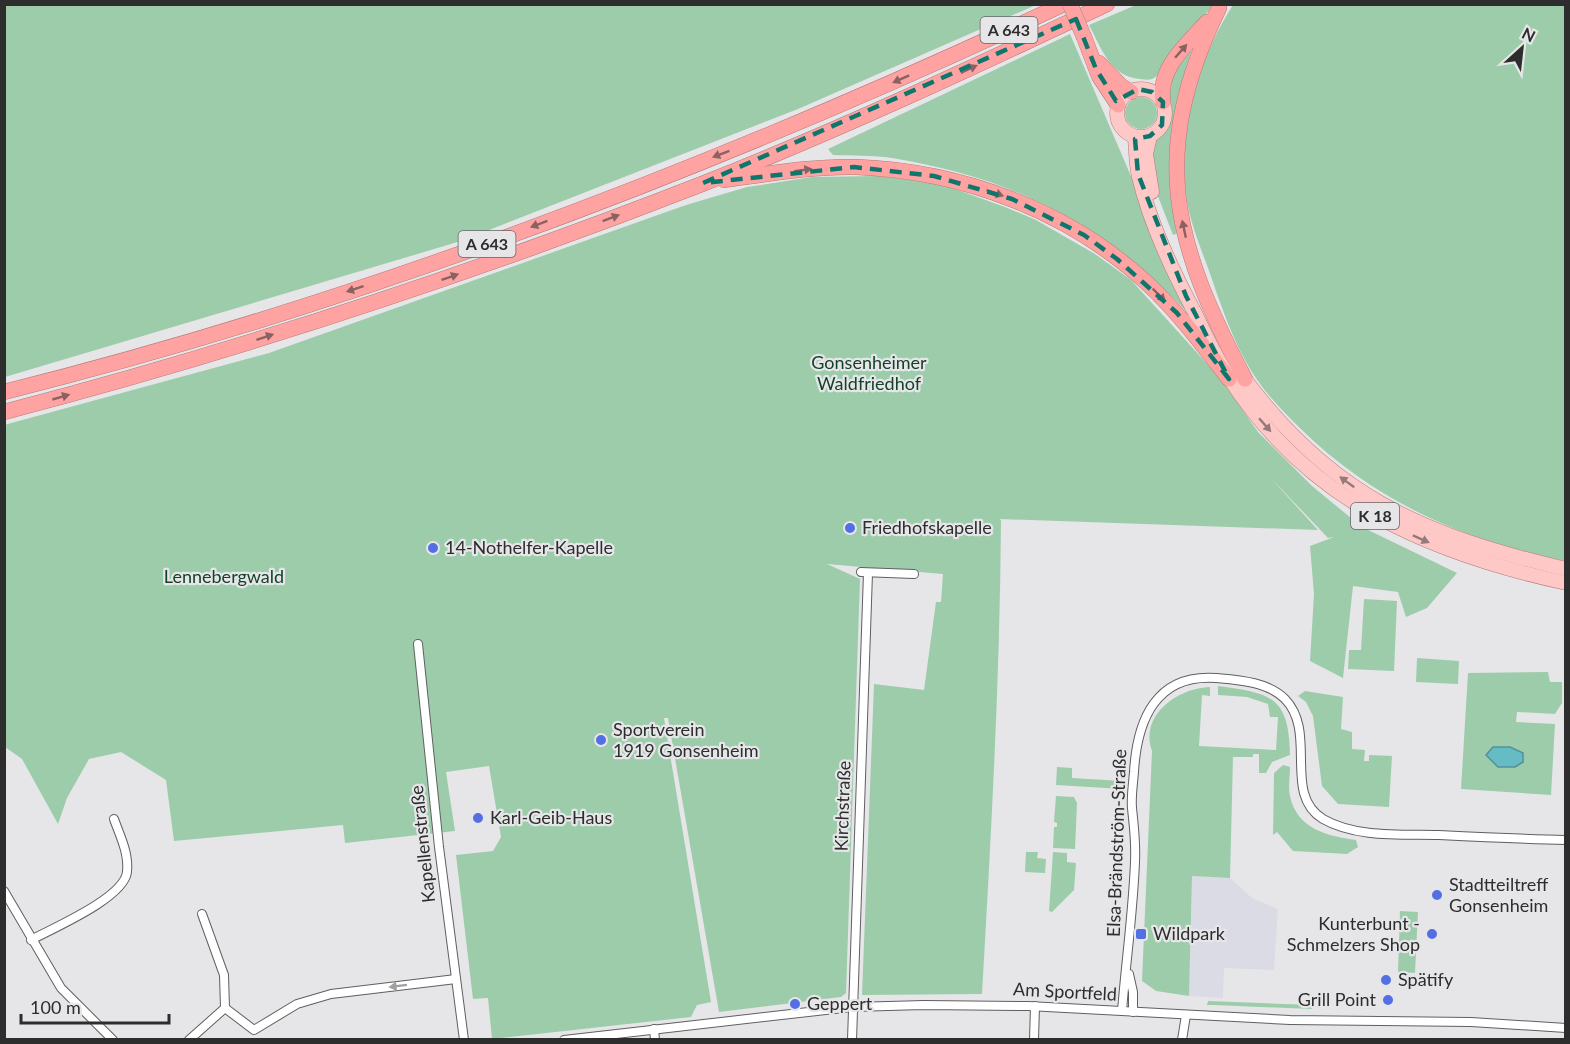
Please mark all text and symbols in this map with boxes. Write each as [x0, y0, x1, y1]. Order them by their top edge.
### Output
road number: A 643 [980, 17, 1038, 43]
north arrow [1492, 18, 1552, 78]
text: N [1519, 23, 1539, 45]
one-way arrow [1174, 44, 1187, 59]
one-way arrow [961, 65, 978, 74]
one-way arrow [891, 74, 909, 84]
one-way arrow [711, 149, 729, 159]
one-way arrow [794, 165, 813, 174]
one-way arrow [986, 188, 1004, 198]
one-way arrow [602, 213, 620, 222]
one-way arrow [530, 220, 548, 230]
one-way arrow [1178, 220, 1188, 238]
road number: A 643 [458, 231, 516, 257]
one-way arrow [441, 271, 459, 281]
one-way arrow [346, 285, 364, 294]
one-way arrow [1152, 288, 1166, 303]
one-way arrow [256, 332, 274, 342]
park label: Gonsenheimer Waldfriedhof [811, 351, 927, 394]
one-way arrow [52, 392, 70, 401]
one-way arrow [1258, 417, 1271, 432]
one-way arrow [1339, 476, 1355, 488]
road number: K 18 [1351, 503, 1399, 529]
place label: Friedhofskapelle [862, 516, 992, 538]
marker: Friedhofskapelle [843, 521, 857, 535]
one-way arrow [1412, 535, 1430, 544]
place label: 14-Nothelfer-Kapelle [445, 536, 613, 558]
marker: 14-Nothelfer-Kapelle [426, 541, 440, 555]
park label: Lennebergwald [164, 565, 284, 587]
place label: Sportverein 1919 Gonsenheim [613, 718, 759, 761]
marker: Sportverein 1919 Gonsenheim [594, 733, 608, 747]
street label: Elsa-Brändström-Straße [1102, 749, 1130, 937]
street label: Kirchstraße [829, 760, 855, 852]
street label: Kapellenstraße [405, 784, 439, 904]
place label: Karl-Geib-Haus [490, 806, 612, 828]
marker: Karl-Geib-Haus [471, 811, 485, 825]
place label: Stadtteiltreff Gonsenheim [1449, 873, 1548, 916]
marker: Stadtteiltreff Gonsenheim [1430, 888, 1444, 902]
place label: Kunterbunt - Schmelzers Shop [1287, 912, 1420, 955]
place label: Wildpark [1153, 922, 1226, 944]
marker: Wildpark [1134, 927, 1148, 941]
marker: Kunterbunt - Schmelzers Shop [1425, 927, 1439, 941]
place label: Spätify [1398, 968, 1454, 990]
marker: Spätify [1379, 973, 1393, 987]
street label: Am Sportfeld [1013, 977, 1118, 1005]
one-way arrow [389, 982, 408, 991]
scale bar [21, 987, 170, 1025]
place label: Grill Point [1298, 988, 1377, 1010]
place label: Geppert [807, 992, 873, 1014]
marker: Grill Point [1381, 993, 1395, 1007]
text: 100 m [30, 996, 81, 1018]
marker: Geppert [788, 997, 802, 1011]

